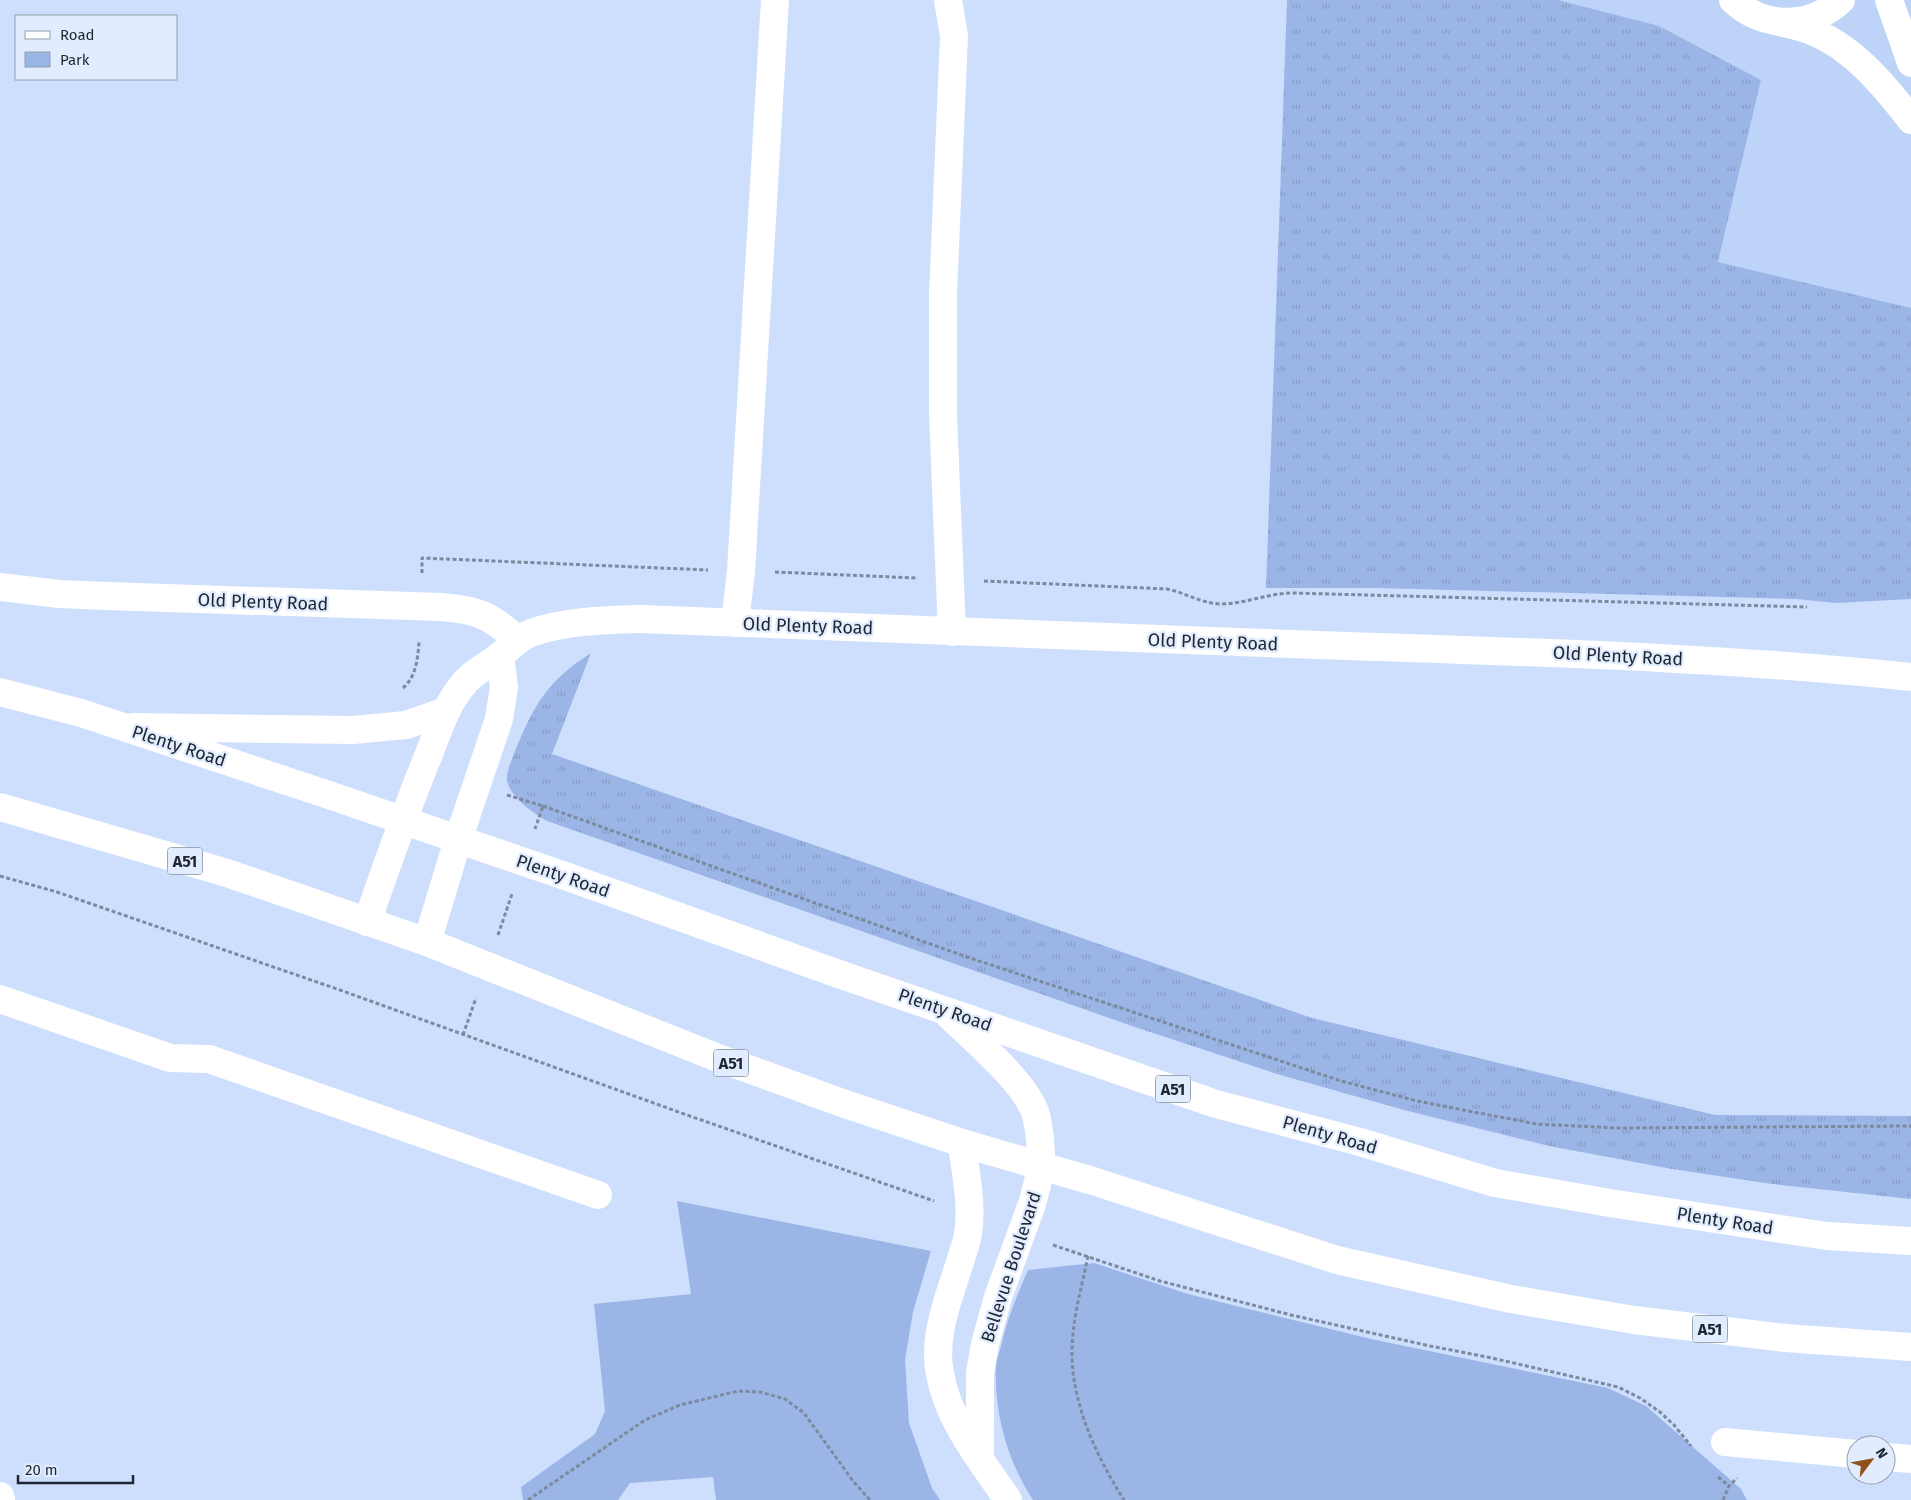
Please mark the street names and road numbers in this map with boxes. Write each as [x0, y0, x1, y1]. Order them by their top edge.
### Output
street label: Old Plenty Road [197, 589, 329, 615]
street label: Old Plenty Road [742, 613, 874, 639]
street label: Old Plenty Road [1147, 629, 1279, 655]
street label: Old Plenty Road [1552, 642, 1684, 670]
street label: Plenty Road [129, 720, 229, 772]
road number: A51 [168, 848, 202, 874]
street label: Plenty Road [513, 850, 613, 902]
street label: Plenty Road [895, 984, 995, 1036]
road number: A51 [714, 1050, 748, 1076]
road number: A51 [1156, 1076, 1190, 1102]
street label: Plenty Road [1280, 1111, 1380, 1159]
street label: Bellevue Boulevard [976, 1189, 1046, 1345]
street label: Plenty Road [1675, 1203, 1775, 1239]
road number: A51 [1692, 1316, 1728, 1342]

